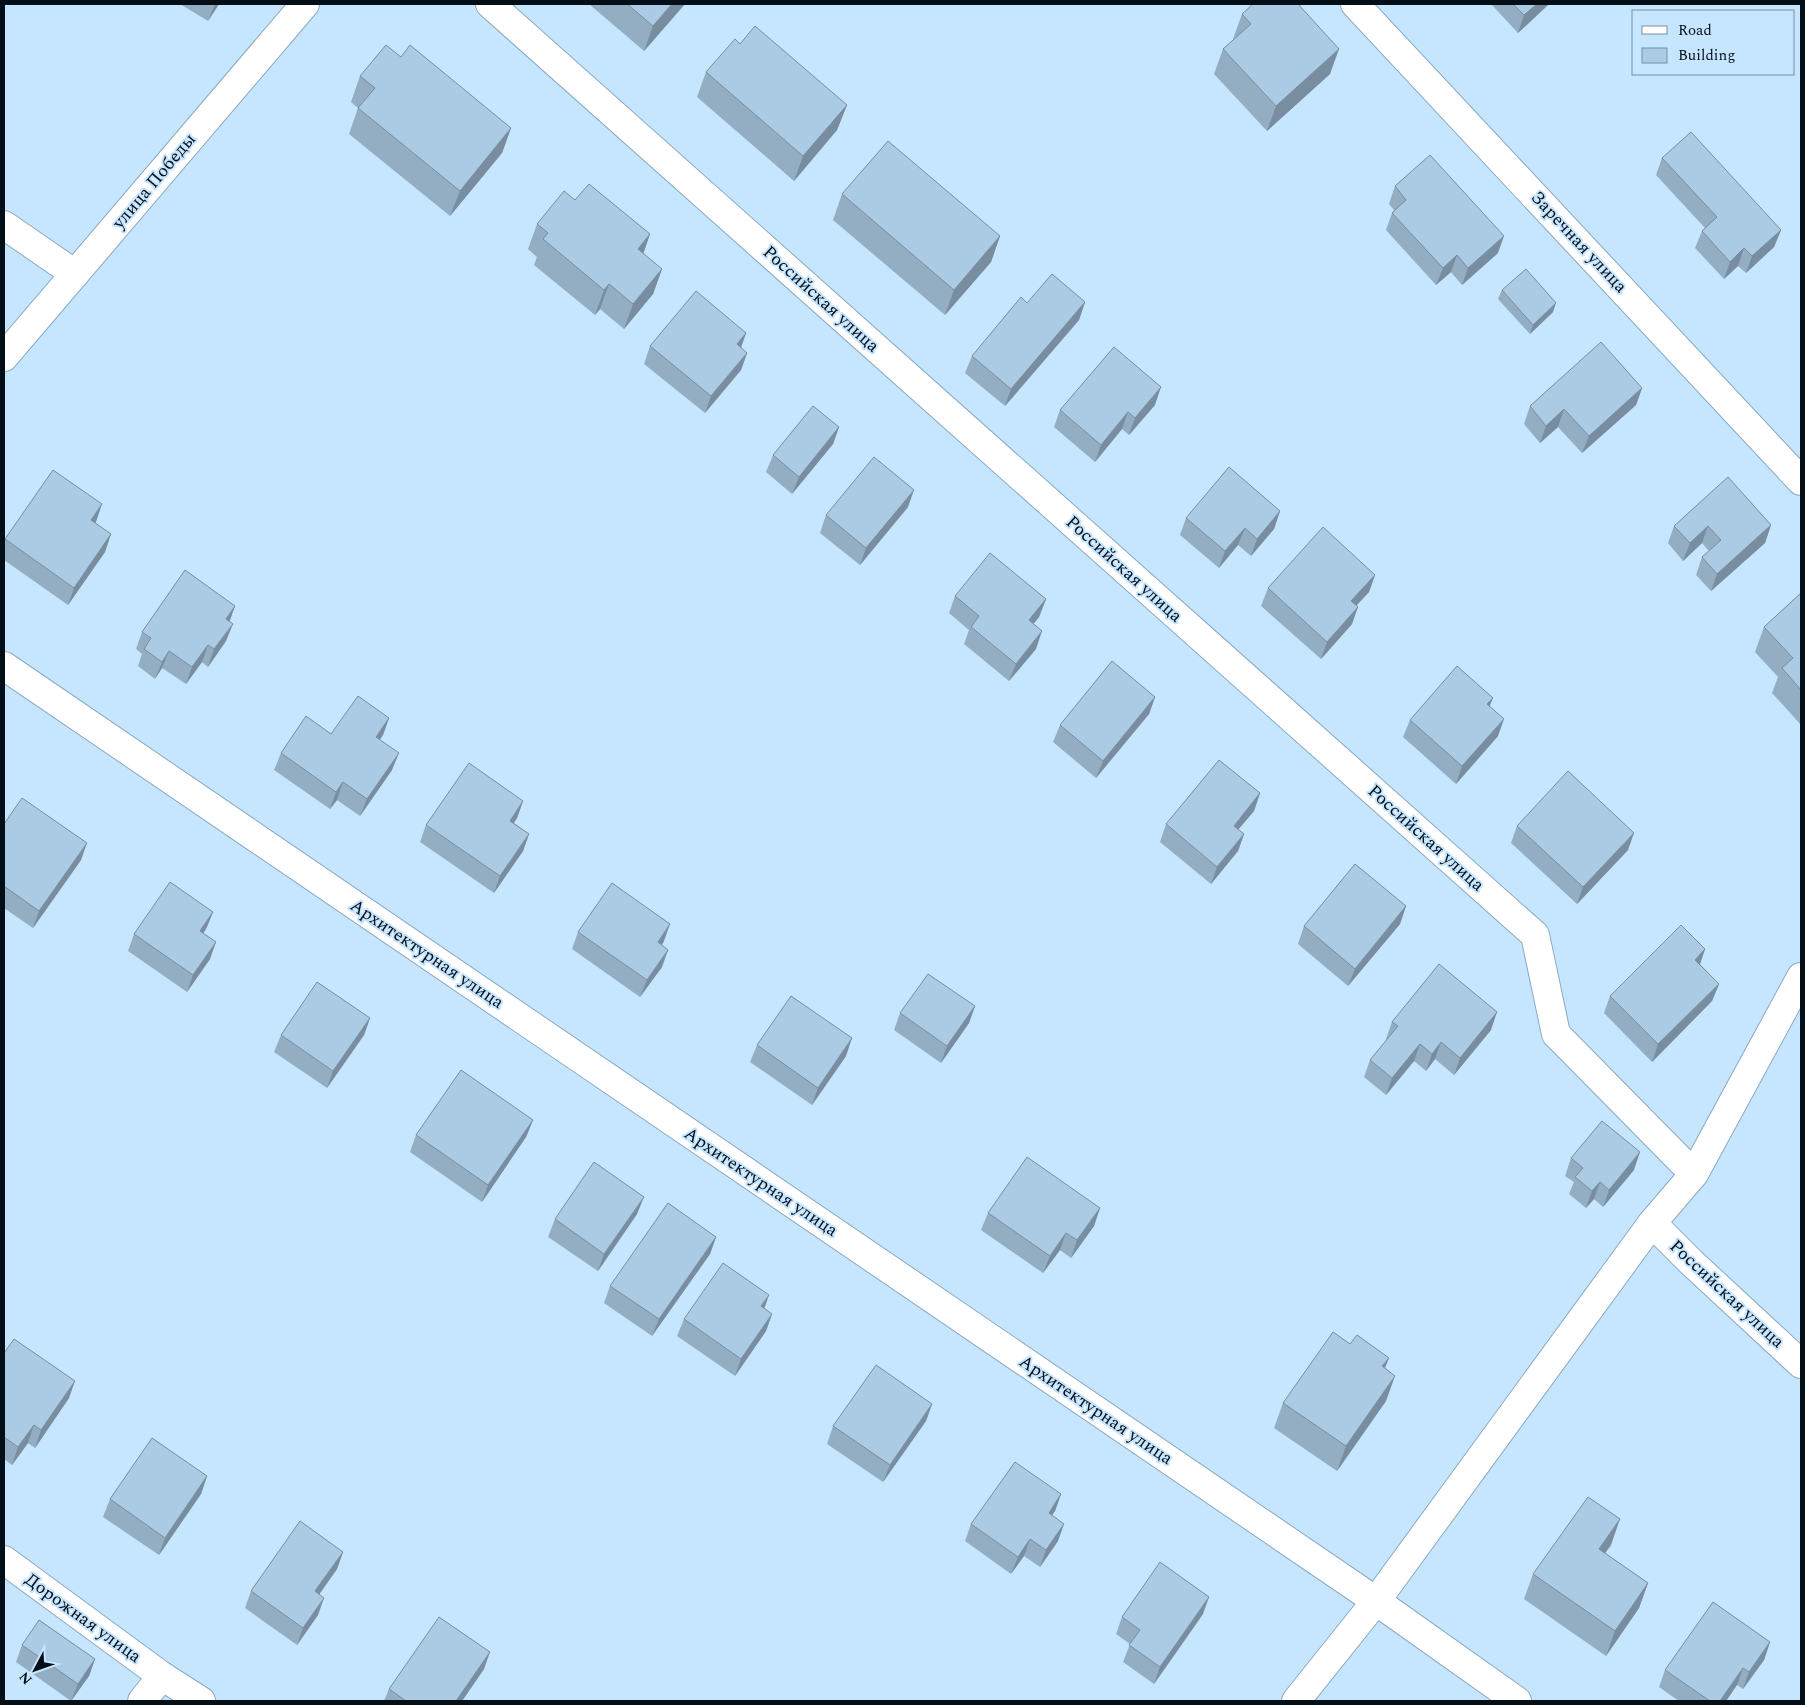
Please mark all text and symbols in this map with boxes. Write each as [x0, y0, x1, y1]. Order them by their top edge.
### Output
legend [1632, 10, 1795, 75]
text: Road [1678, 19, 1712, 42]
text: Building [1678, 44, 1735, 67]
street label: улица Победы [105, 127, 202, 236]
street label: Заречная улица [1524, 185, 1634, 299]
street label: Российская улица [757, 239, 886, 359]
street label: Российская улица [1060, 509, 1189, 629]
street label: Российская улица [1362, 778, 1491, 898]
street label: Архитектурная улица [345, 892, 510, 1016]
street label: Архитектурная улица [679, 1120, 844, 1244]
street label: Российская улица [1663, 1233, 1791, 1355]
street label: Архитектурная улица [1014, 1348, 1179, 1472]
street label: Дорожная улица [19, 1566, 147, 1670]
north arrow [10, 1645, 60, 1695]
text: N [14, 1667, 37, 1689]

